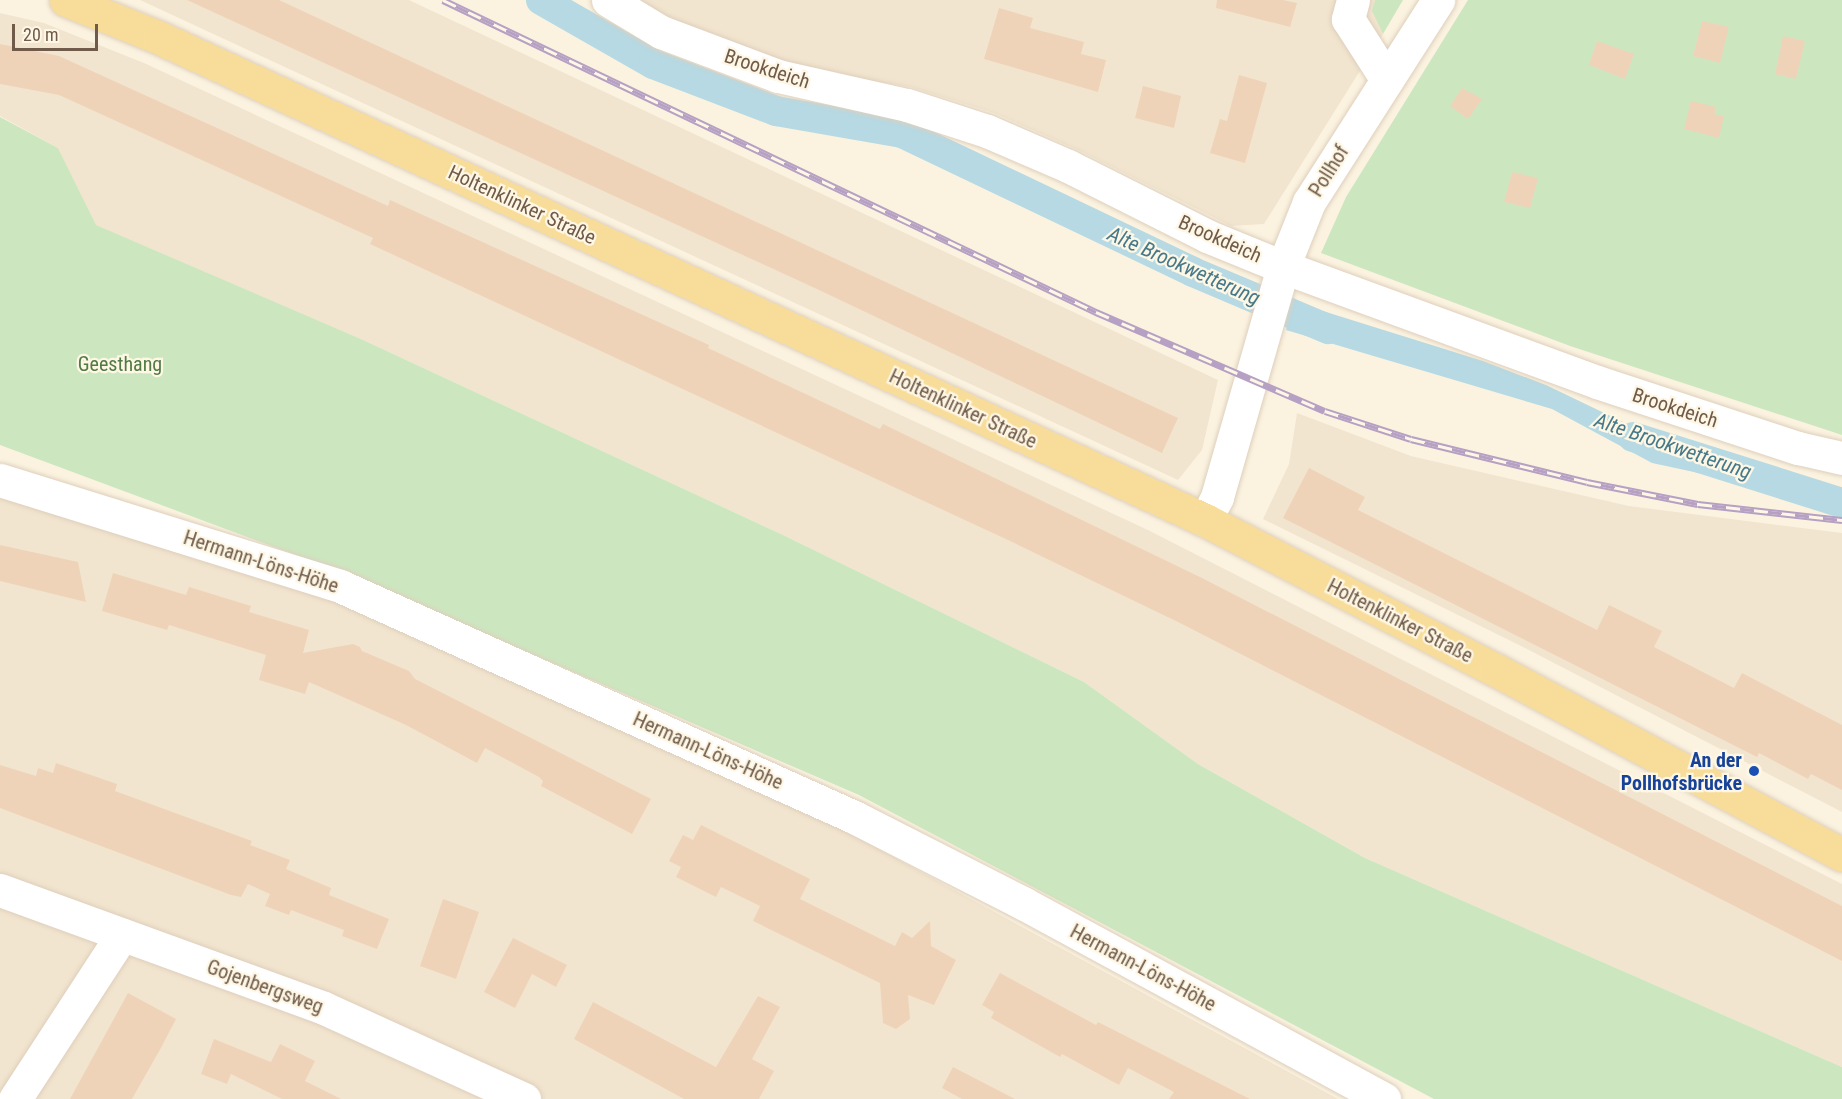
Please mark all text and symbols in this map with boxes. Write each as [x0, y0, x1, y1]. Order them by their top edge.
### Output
scale bar [15, 12, 100, 50]
text: 20 m [23, 24, 58, 45]
street label: Brookdeich [721, 44, 813, 94]
street label: Pollhof [1304, 141, 1354, 201]
street label: Holtenklinker Straße [444, 160, 600, 250]
street label: Brookdeich [1175, 210, 1265, 268]
water label: Alte Brookwetterung [1104, 221, 1264, 311]
park label: Geesthang [78, 352, 162, 376]
street label: Holtenklinker Straße [885, 364, 1041, 454]
street label: Brookdeich [1629, 383, 1721, 433]
water label: Alte Brookwetterung [1591, 407, 1755, 485]
street label: Hermann-Löns-Höhe [180, 526, 342, 598]
street label: Holtenklinker Straße [1323, 574, 1477, 668]
street label: Hermann-Löns-Höhe [629, 707, 787, 795]
place label: An der Pollhofsbrücke [1621, 748, 1742, 795]
marker: An der Pollhofsbrücke [1747, 764, 1761, 778]
street label: Hermann-Löns-Höhe [1066, 919, 1220, 1017]
street label: Gojenbergsweg [204, 955, 326, 1019]

